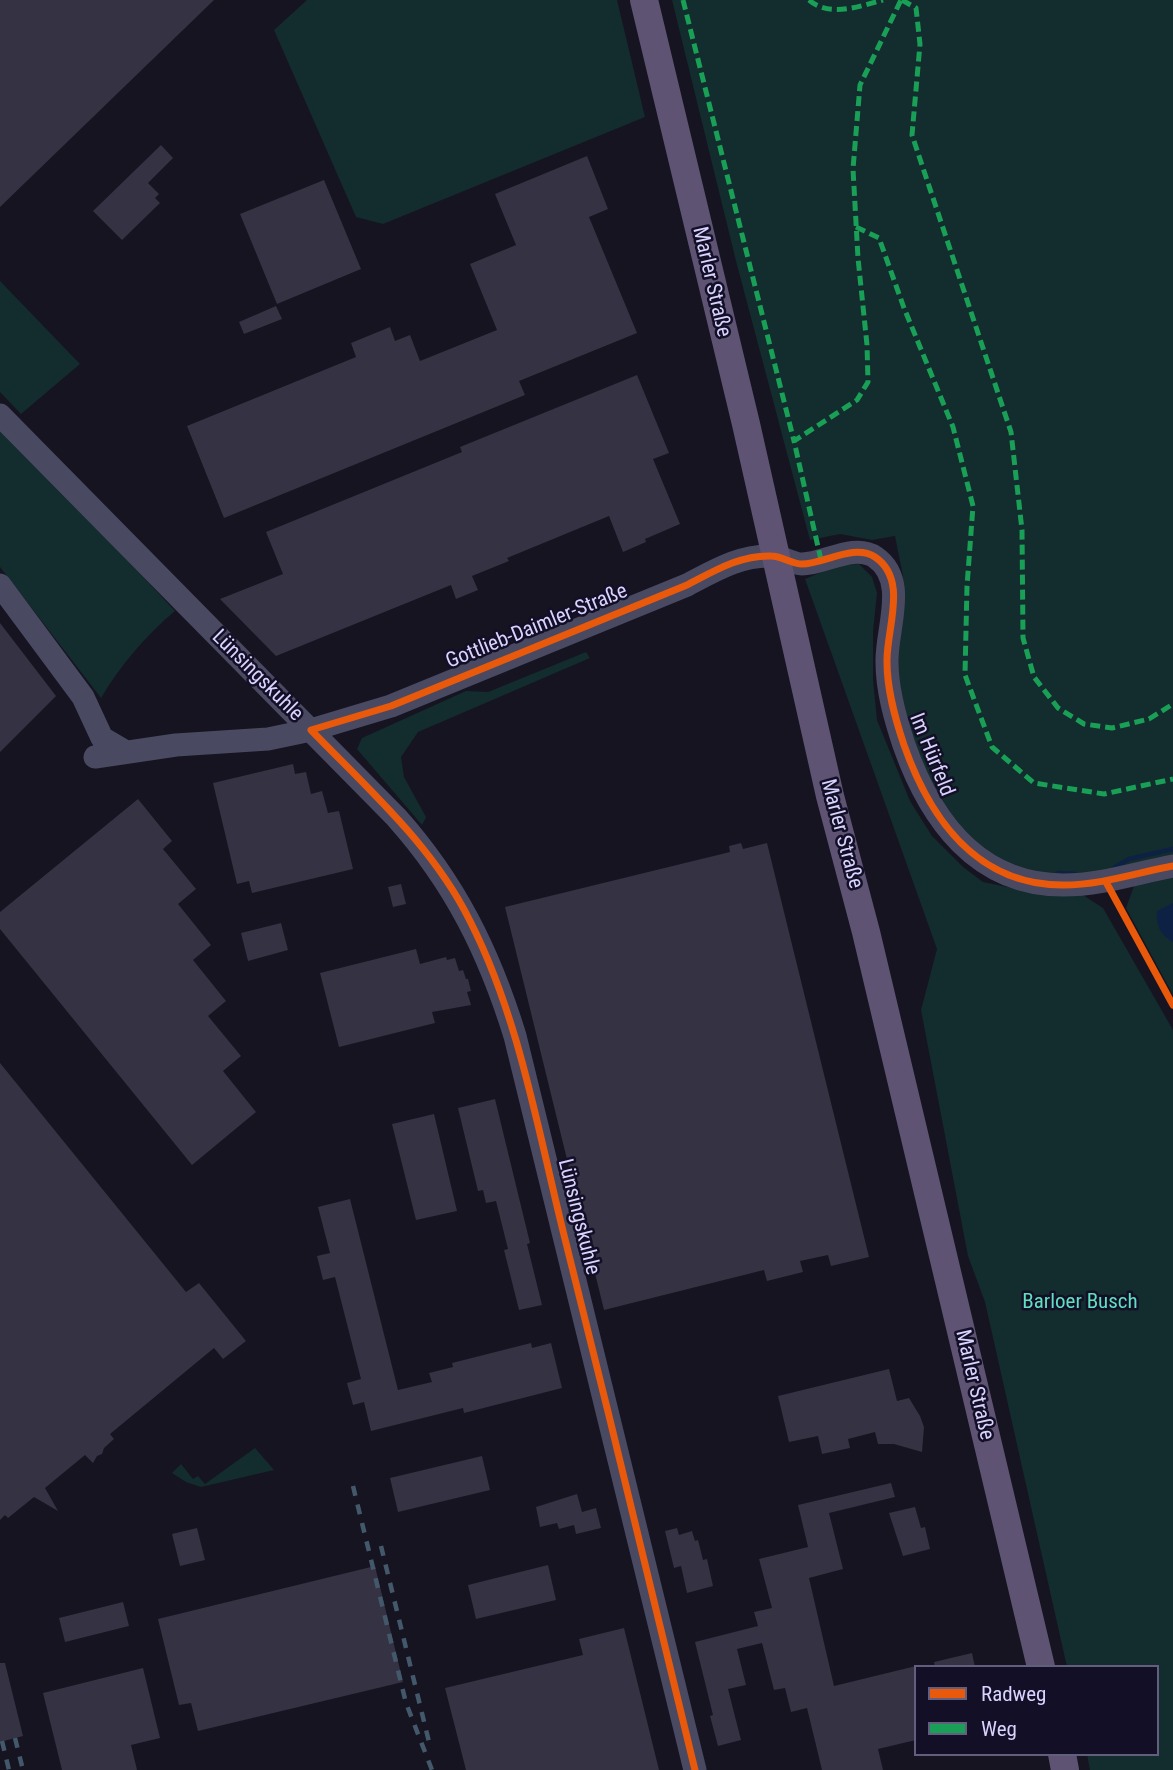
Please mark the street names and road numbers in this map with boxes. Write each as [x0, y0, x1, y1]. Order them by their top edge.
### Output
street label: Marler Straße [686, 225, 736, 339]
street label: Gottlieb-Daimler-Straße [443, 579, 631, 675]
street label: Lünsingskuhle [206, 625, 308, 727]
street label: Im Hürfeld [903, 710, 959, 800]
street label: Marler Straße [814, 777, 868, 891]
street label: Lünsingskuhle [551, 1156, 605, 1278]
street label: Marler Straße [949, 1328, 999, 1442]

